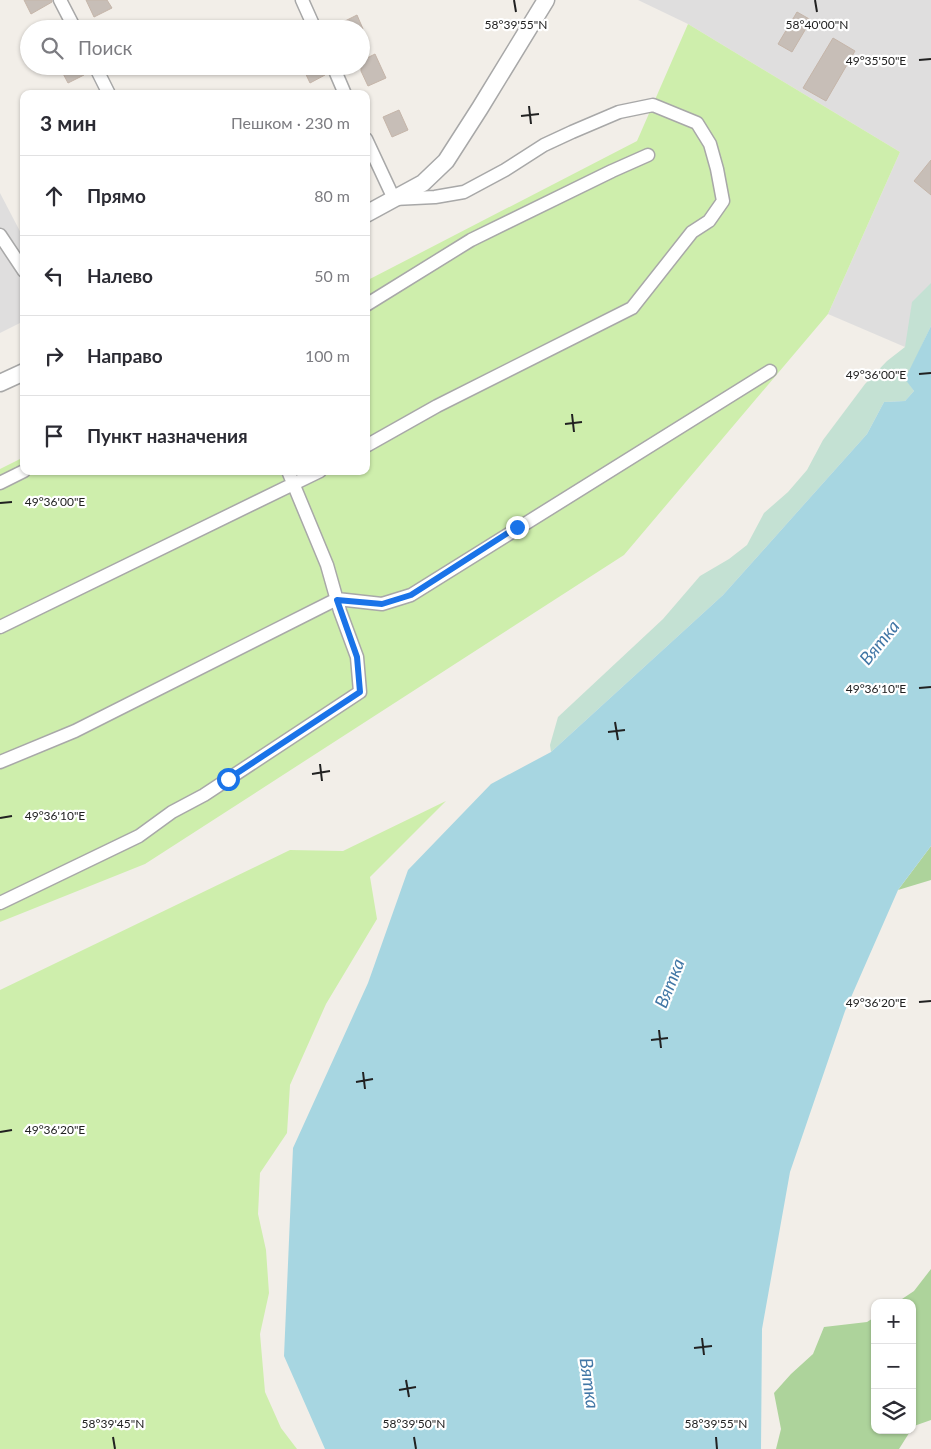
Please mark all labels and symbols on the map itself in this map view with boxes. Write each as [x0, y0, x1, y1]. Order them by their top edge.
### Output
text: 58°39'55"N [485, 17, 547, 32]
text: 58°40'00"N [786, 17, 848, 32]
text: 49°35'50"E [846, 53, 906, 68]
text: 49°36'00"E [846, 367, 906, 382]
text: 49°36'00"E [25, 494, 85, 509]
route end [506, 516, 529, 539]
water label: Вятка [854, 615, 904, 669]
text: 49°36'10"E [846, 681, 906, 696]
route start [217, 768, 240, 791]
text: 49°36'10"E [25, 808, 85, 823]
water label: Вятка [649, 955, 689, 1011]
text: 49°36'20"E [846, 995, 906, 1010]
text: 49°36'20"E [25, 1122, 85, 1137]
water label: Вятка [576, 1356, 604, 1410]
text: 58°39'45"N [82, 1416, 144, 1431]
text: 58°39'50"N [383, 1416, 445, 1431]
text: 58°39'55"N [685, 1416, 747, 1431]

